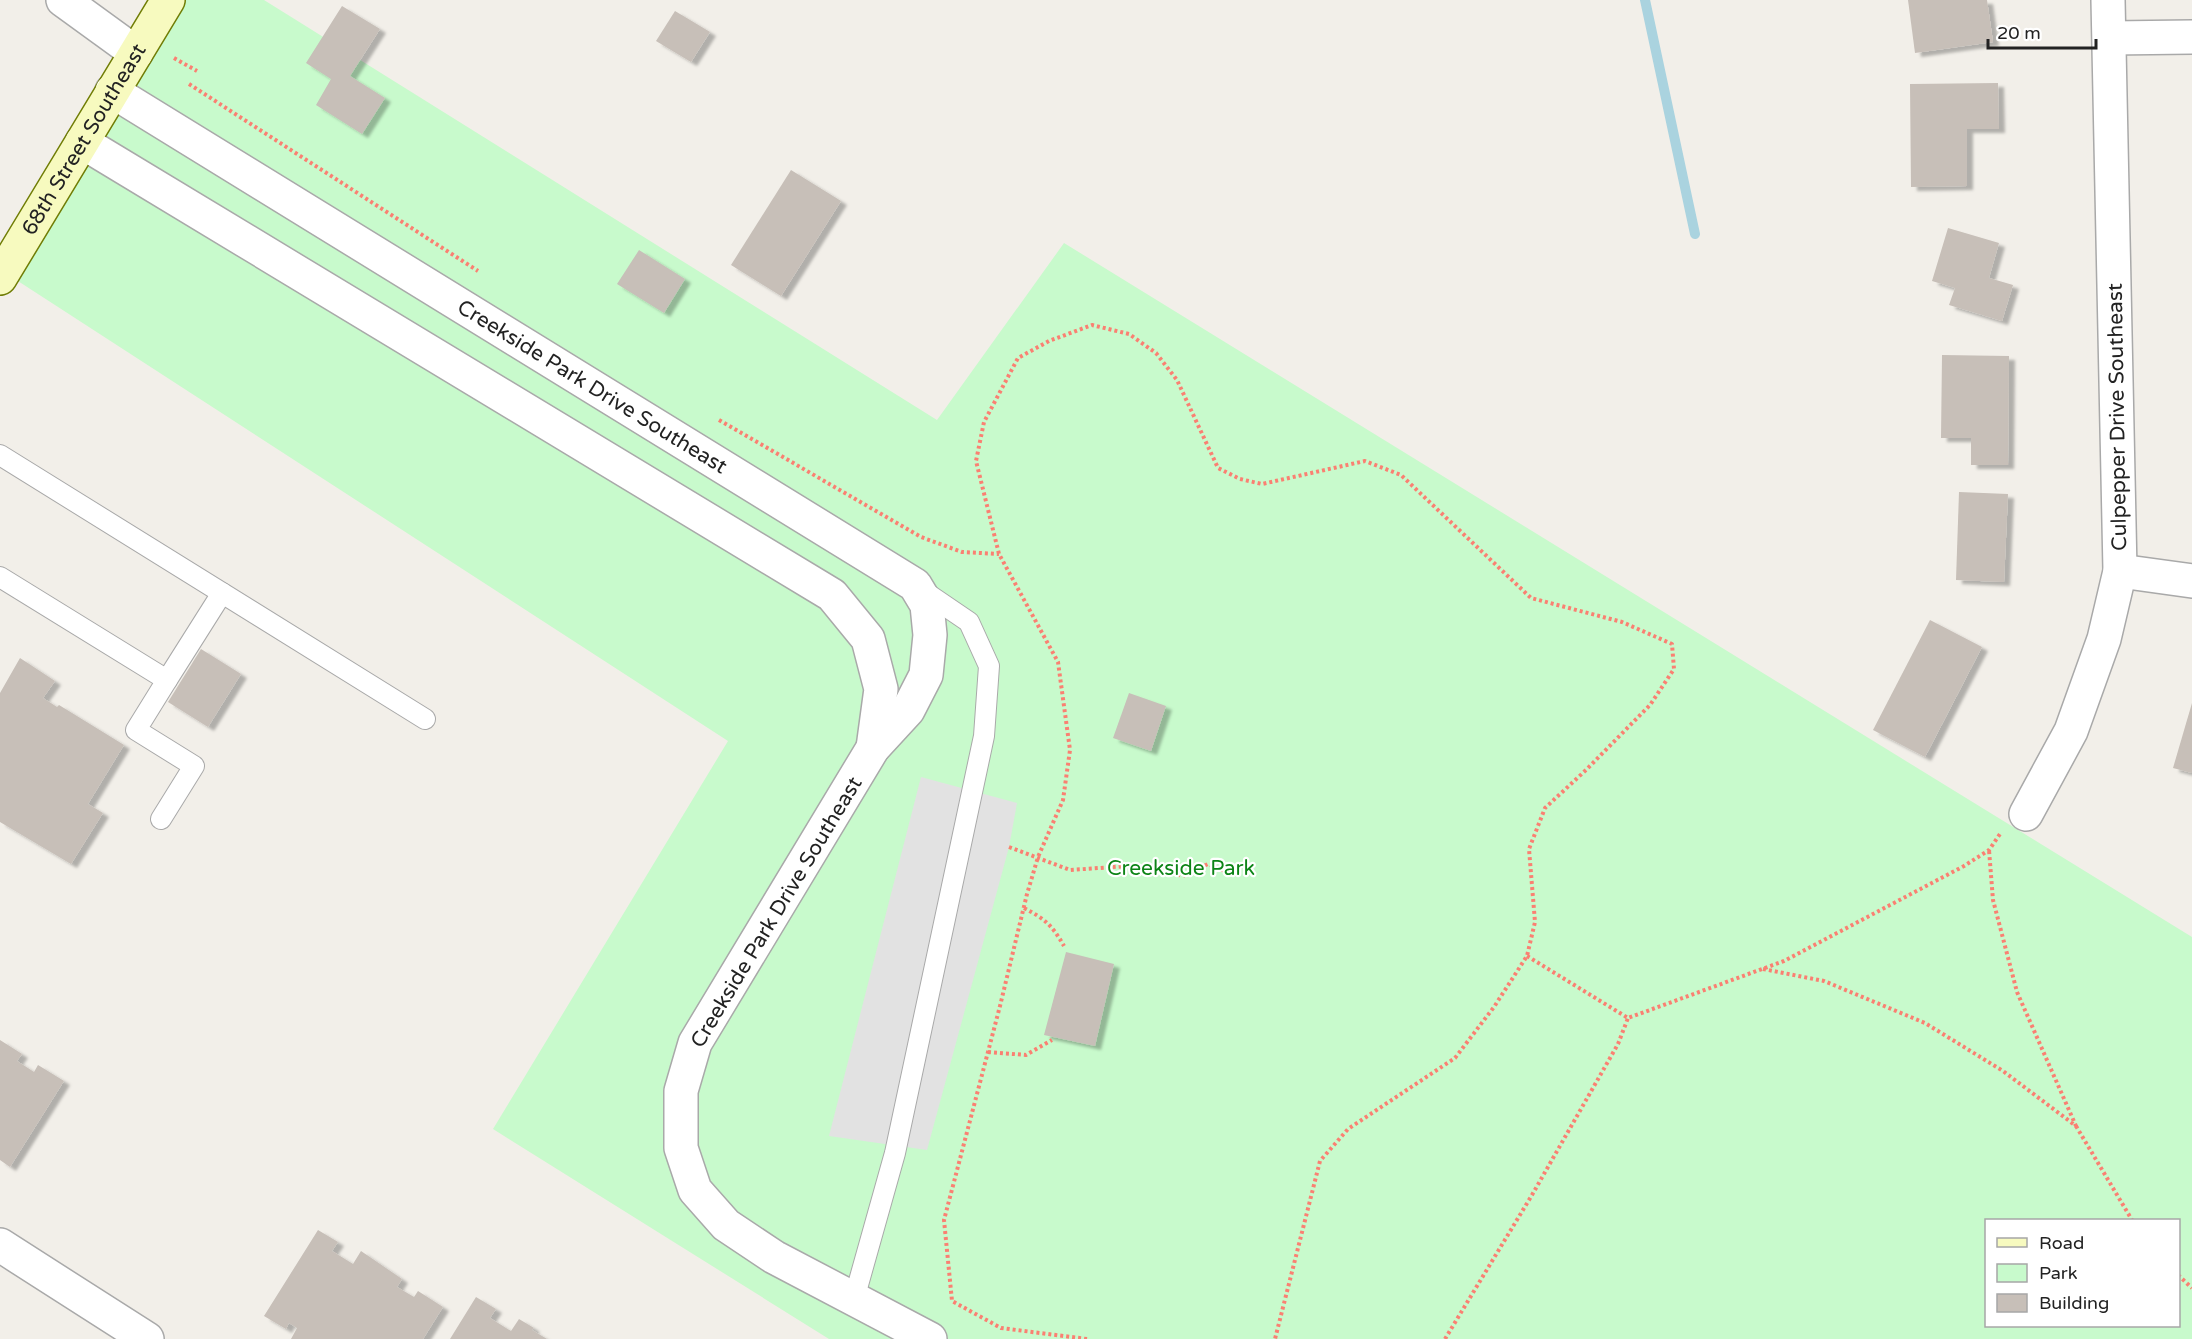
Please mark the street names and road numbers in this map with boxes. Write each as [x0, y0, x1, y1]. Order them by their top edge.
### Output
street label: 68th Street Southeast [17, 39, 152, 240]
street label: Culpepper Drive Southeast [2103, 283, 2132, 551]
street label: Creekside Park Drive Southeast [453, 295, 732, 479]
street label: Creekside Park Drive Southeast [685, 772, 867, 1052]

